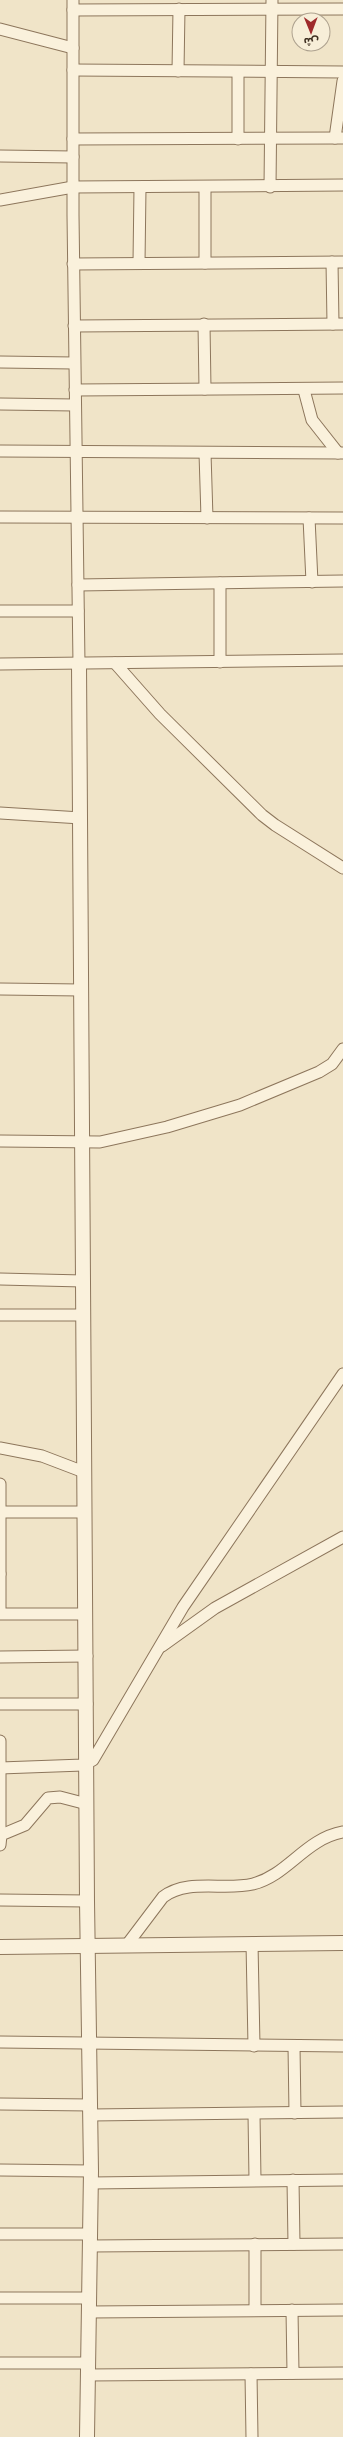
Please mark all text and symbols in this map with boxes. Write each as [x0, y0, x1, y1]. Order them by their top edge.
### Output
north arrow [291, 12, 331, 52]
text: ش [304, 35, 319, 48]

